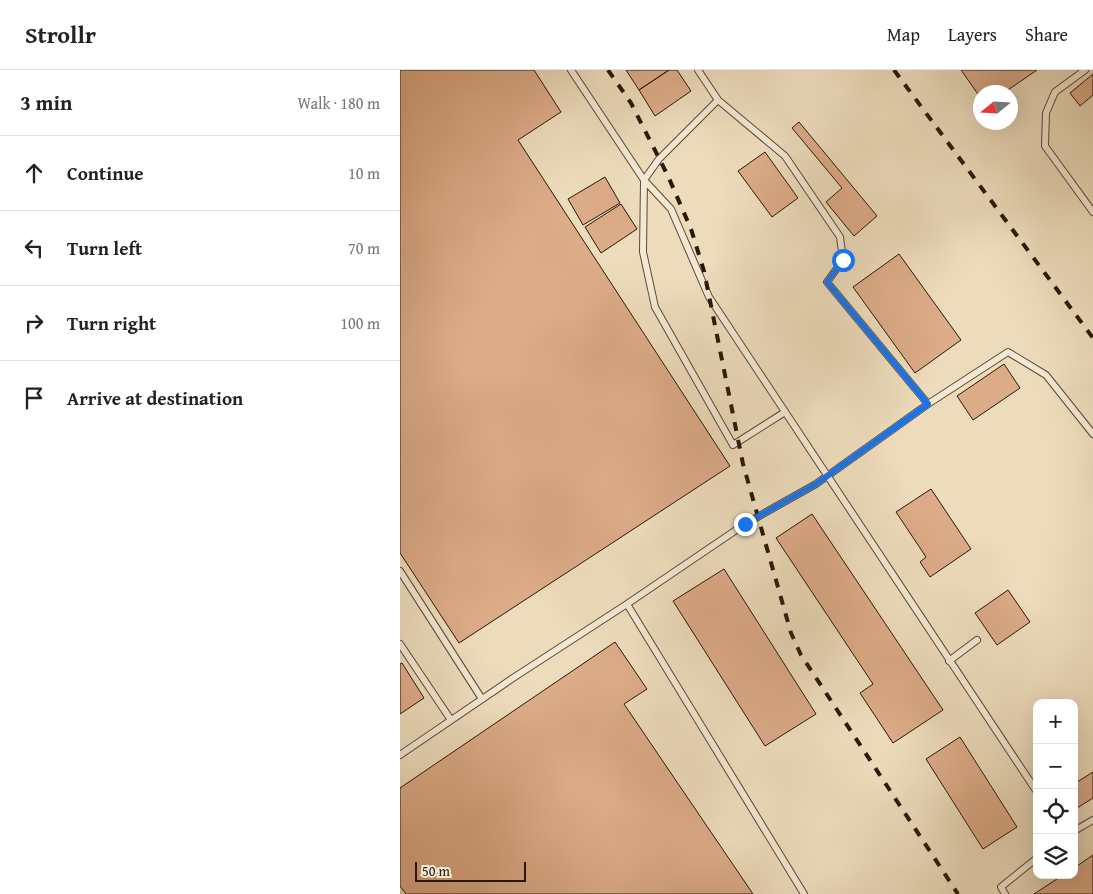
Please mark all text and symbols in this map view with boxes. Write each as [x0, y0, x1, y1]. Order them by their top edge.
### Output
text: Strollr [25, 17, 96, 52]
text: Map [887, 21, 920, 48]
text: Layers [948, 21, 997, 48]
text: Share [1025, 21, 1068, 48]
north arrow [973, 85, 1018, 130]
text: 3 min [20, 87, 72, 118]
text: Walk · 180 m [297, 91, 380, 115]
icon: ahead [20, 159, 48, 187]
text: Continue [67, 159, 144, 187]
text: 10 m [348, 161, 380, 185]
icon: left [20, 234, 48, 262]
text: Turn left [67, 234, 142, 262]
text: 70 m [348, 236, 380, 260]
route start [832, 249, 855, 272]
icon: right [20, 309, 48, 337]
text: Turn right [67, 309, 156, 337]
text: 100 m [340, 311, 380, 335]
icon: arrive [20, 384, 48, 412]
text: Arrive at destination [67, 384, 243, 412]
route end [734, 513, 757, 536]
map controls [1033, 699, 1078, 879]
button: + [1033, 699, 1078, 744]
button: − [1033, 744, 1078, 789]
button: locate [1033, 789, 1078, 834]
button: layers [1033, 834, 1078, 879]
scale bar [415, 859, 526, 882]
text: 50 m [422, 861, 450, 881]

